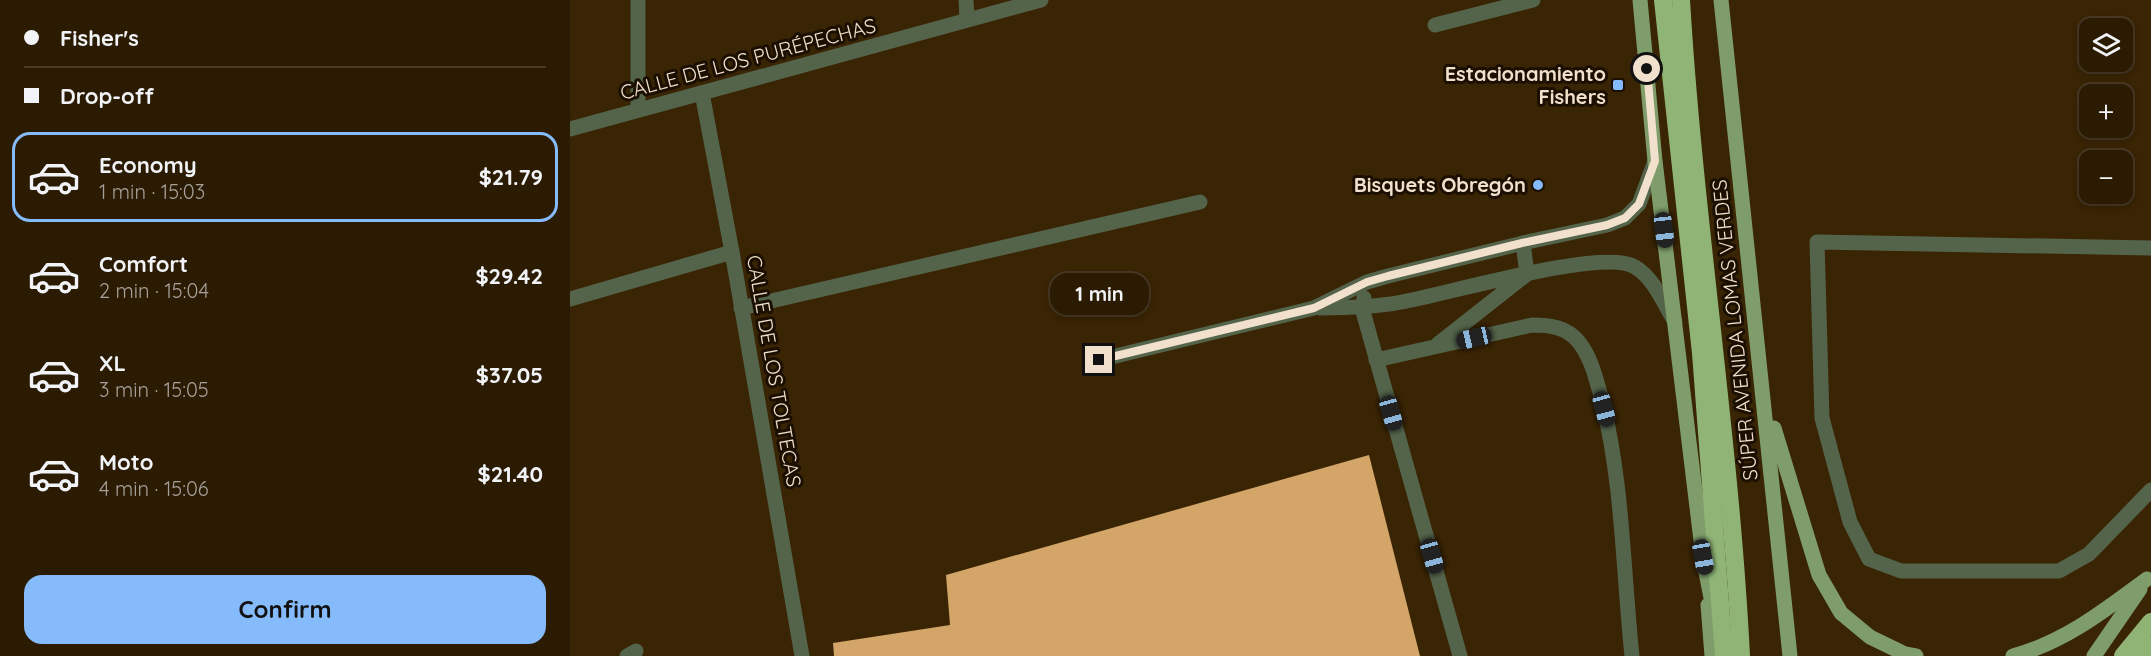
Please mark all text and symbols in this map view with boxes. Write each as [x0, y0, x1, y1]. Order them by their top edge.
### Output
street label: CALLE DE LOS PURÉPECHAS [617, 12, 878, 105]
map controls [2079, 18, 2133, 204]
button: layers [2079, 18, 2133, 72]
text: Fisher's [60, 24, 139, 52]
route start [1633, 55, 1660, 82]
place label: Estacionamiento Fishers [1445, 61, 1606, 109]
marker: Estacionamiento Fishers [1611, 78, 1625, 92]
text: Drop-off [60, 82, 154, 110]
button: + [2079, 84, 2133, 138]
icon: car [27, 150, 81, 204]
button: − [2079, 150, 2133, 204]
text: Economy [99, 151, 197, 179]
text: $21.79 [479, 163, 543, 191]
place label: Bisquets Obregón [1354, 172, 1526, 197]
marker: Bisquets Obregón [1531, 178, 1545, 192]
street label: SÚPER AVENIDA LOMAS VERDES [1706, 178, 1763, 482]
text: 1 min · 15:03 [99, 179, 205, 204]
car [1653, 211, 1675, 249]
icon: car [27, 249, 81, 303]
text: Comfort [99, 250, 188, 278]
street label: CALLE DE LOS TOLTECAS [742, 253, 807, 489]
text: $29.42 [475, 262, 543, 290]
callout: 1 min [1050, 273, 1148, 315]
text: 2 min · 15:04 [99, 278, 209, 303]
text: 1 min [1075, 281, 1124, 306]
car [1454, 325, 1494, 351]
route end [1085, 346, 1112, 373]
icon: car [27, 348, 81, 402]
text: XL [99, 349, 126, 377]
text: $37.05 [476, 361, 543, 389]
text: 3 min · 15:05 [99, 377, 209, 402]
car [1591, 389, 1617, 429]
car [1377, 393, 1405, 433]
icon: car [27, 447, 81, 501]
text: Moto [99, 448, 153, 476]
text: $21.40 [478, 460, 543, 488]
text: 4 min · 15:06 [99, 476, 209, 501]
car [1418, 536, 1446, 576]
car [1691, 538, 1715, 576]
button: Confirm [24, 575, 546, 644]

